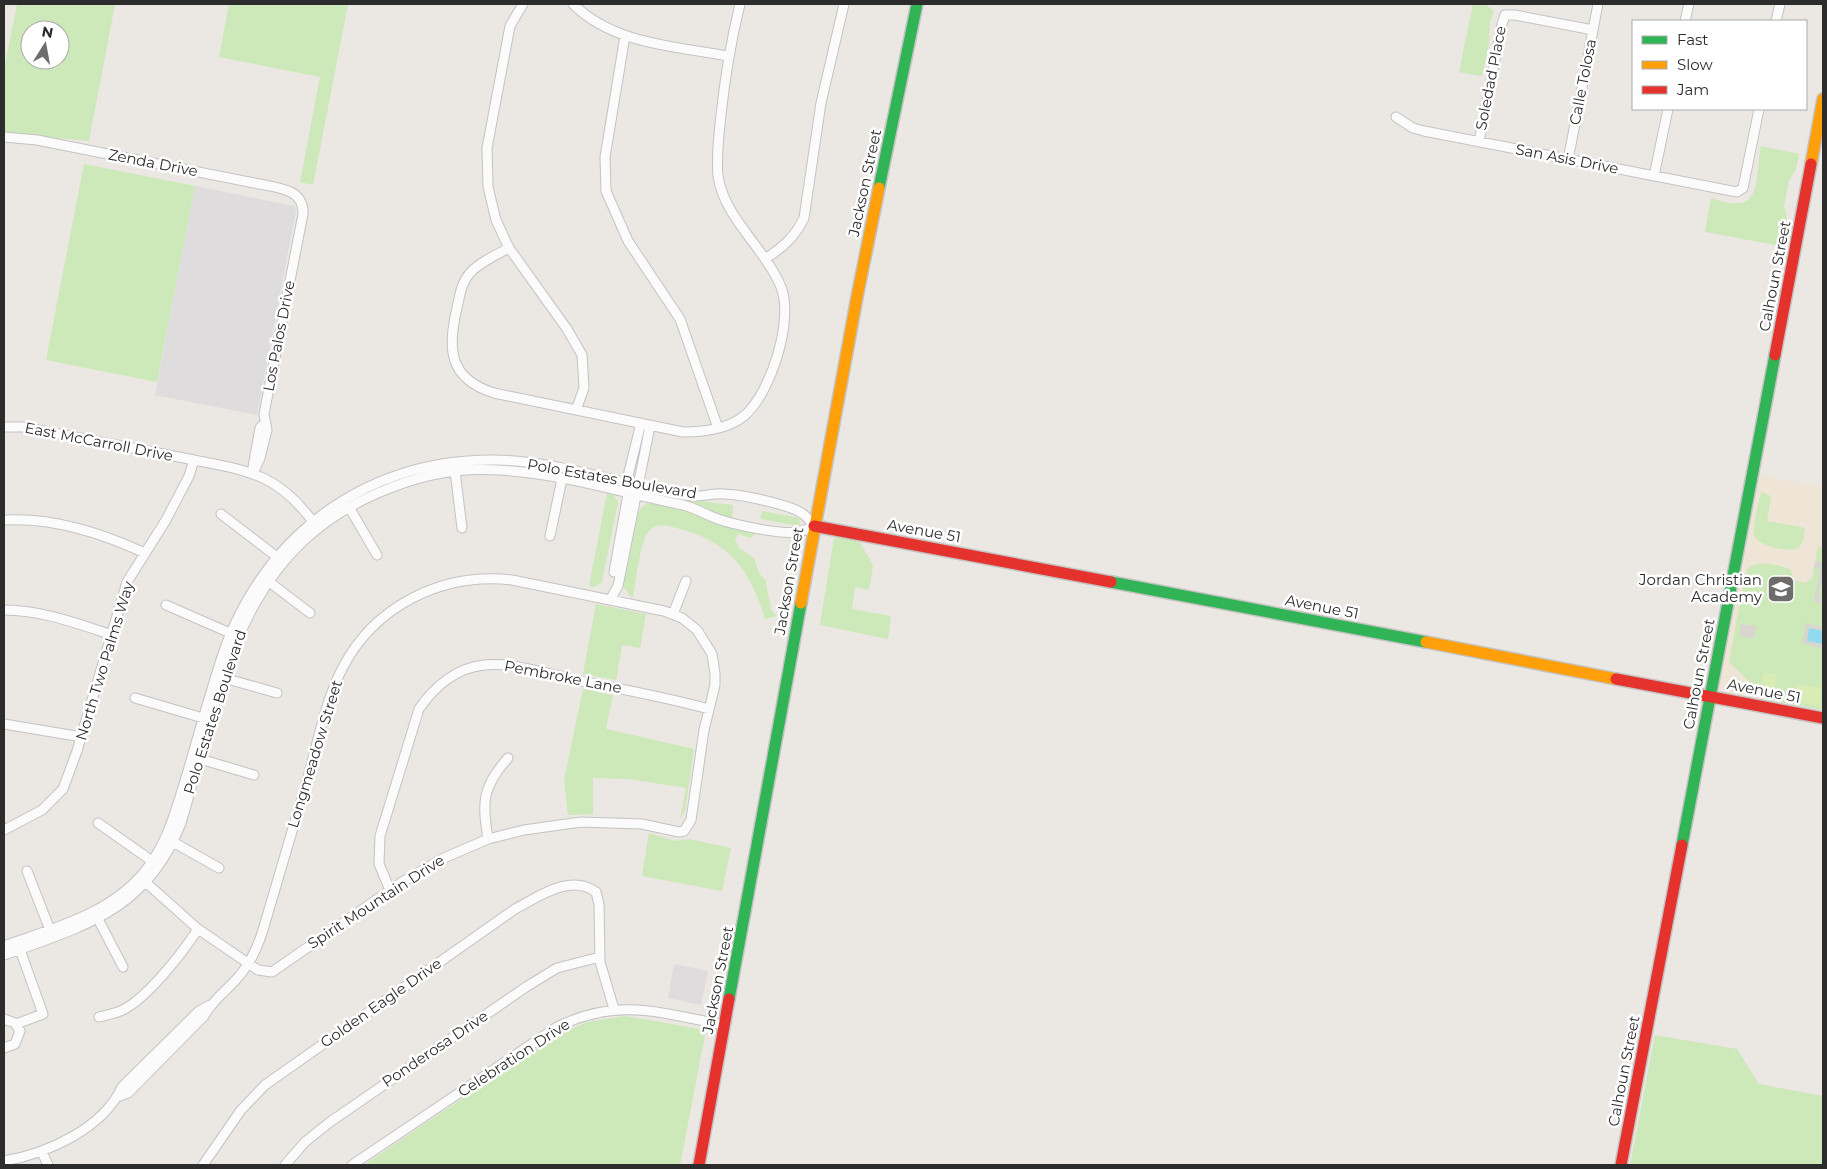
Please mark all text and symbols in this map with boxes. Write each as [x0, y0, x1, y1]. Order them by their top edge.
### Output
north arrow [20, 20, 70, 70]
legend [1632, 20, 1807, 110]
text: N [40, 22, 55, 42]
street label: Soledad Place [1471, 24, 1510, 132]
text: Fast [1677, 30, 1708, 49]
street label: Calle Tolosa [1565, 37, 1600, 127]
text: Slow [1677, 55, 1713, 74]
text: Jam [1676, 80, 1709, 99]
street label: Jackson Street [844, 127, 885, 239]
street label: San Asis Drive [1514, 139, 1620, 178]
street label: Zenda Drive [107, 145, 200, 181]
street label: Calhoun Street [1754, 219, 1795, 333]
street label: Los Palos Drive [258, 279, 299, 393]
street label: East McCarroll Drive [23, 418, 175, 465]
street label: Polo Estates Boulevard [526, 454, 698, 503]
street label: Avenue 51 [886, 515, 962, 546]
street label: Jackson Street [769, 525, 807, 638]
place label: Jordan Christian Academy [1638, 570, 1763, 606]
school or university icon: Jordan Christian Academy [1766, 574, 1796, 604]
street label: North Two Palms Way [71, 578, 138, 743]
street label: Avenue 51 [1284, 590, 1360, 623]
street label: Calhoun Street [1678, 617, 1719, 731]
street label: Polo Estates Boulevard [179, 627, 250, 796]
street label: Pembroke Lane [503, 656, 624, 697]
street label: Avenue 51 [1726, 674, 1802, 707]
street label: Longmeadow Street [283, 677, 346, 830]
street label: Spirit Mountain Drive [304, 850, 448, 953]
street label: Jackson Street [698, 924, 737, 1036]
street label: Golden Eagle Drive [316, 954, 445, 1052]
street label: Ponderosa Drive [378, 1006, 491, 1091]
street label: Celebration Drive [454, 1014, 573, 1101]
street label: Calhoun Street [1603, 1014, 1644, 1128]

